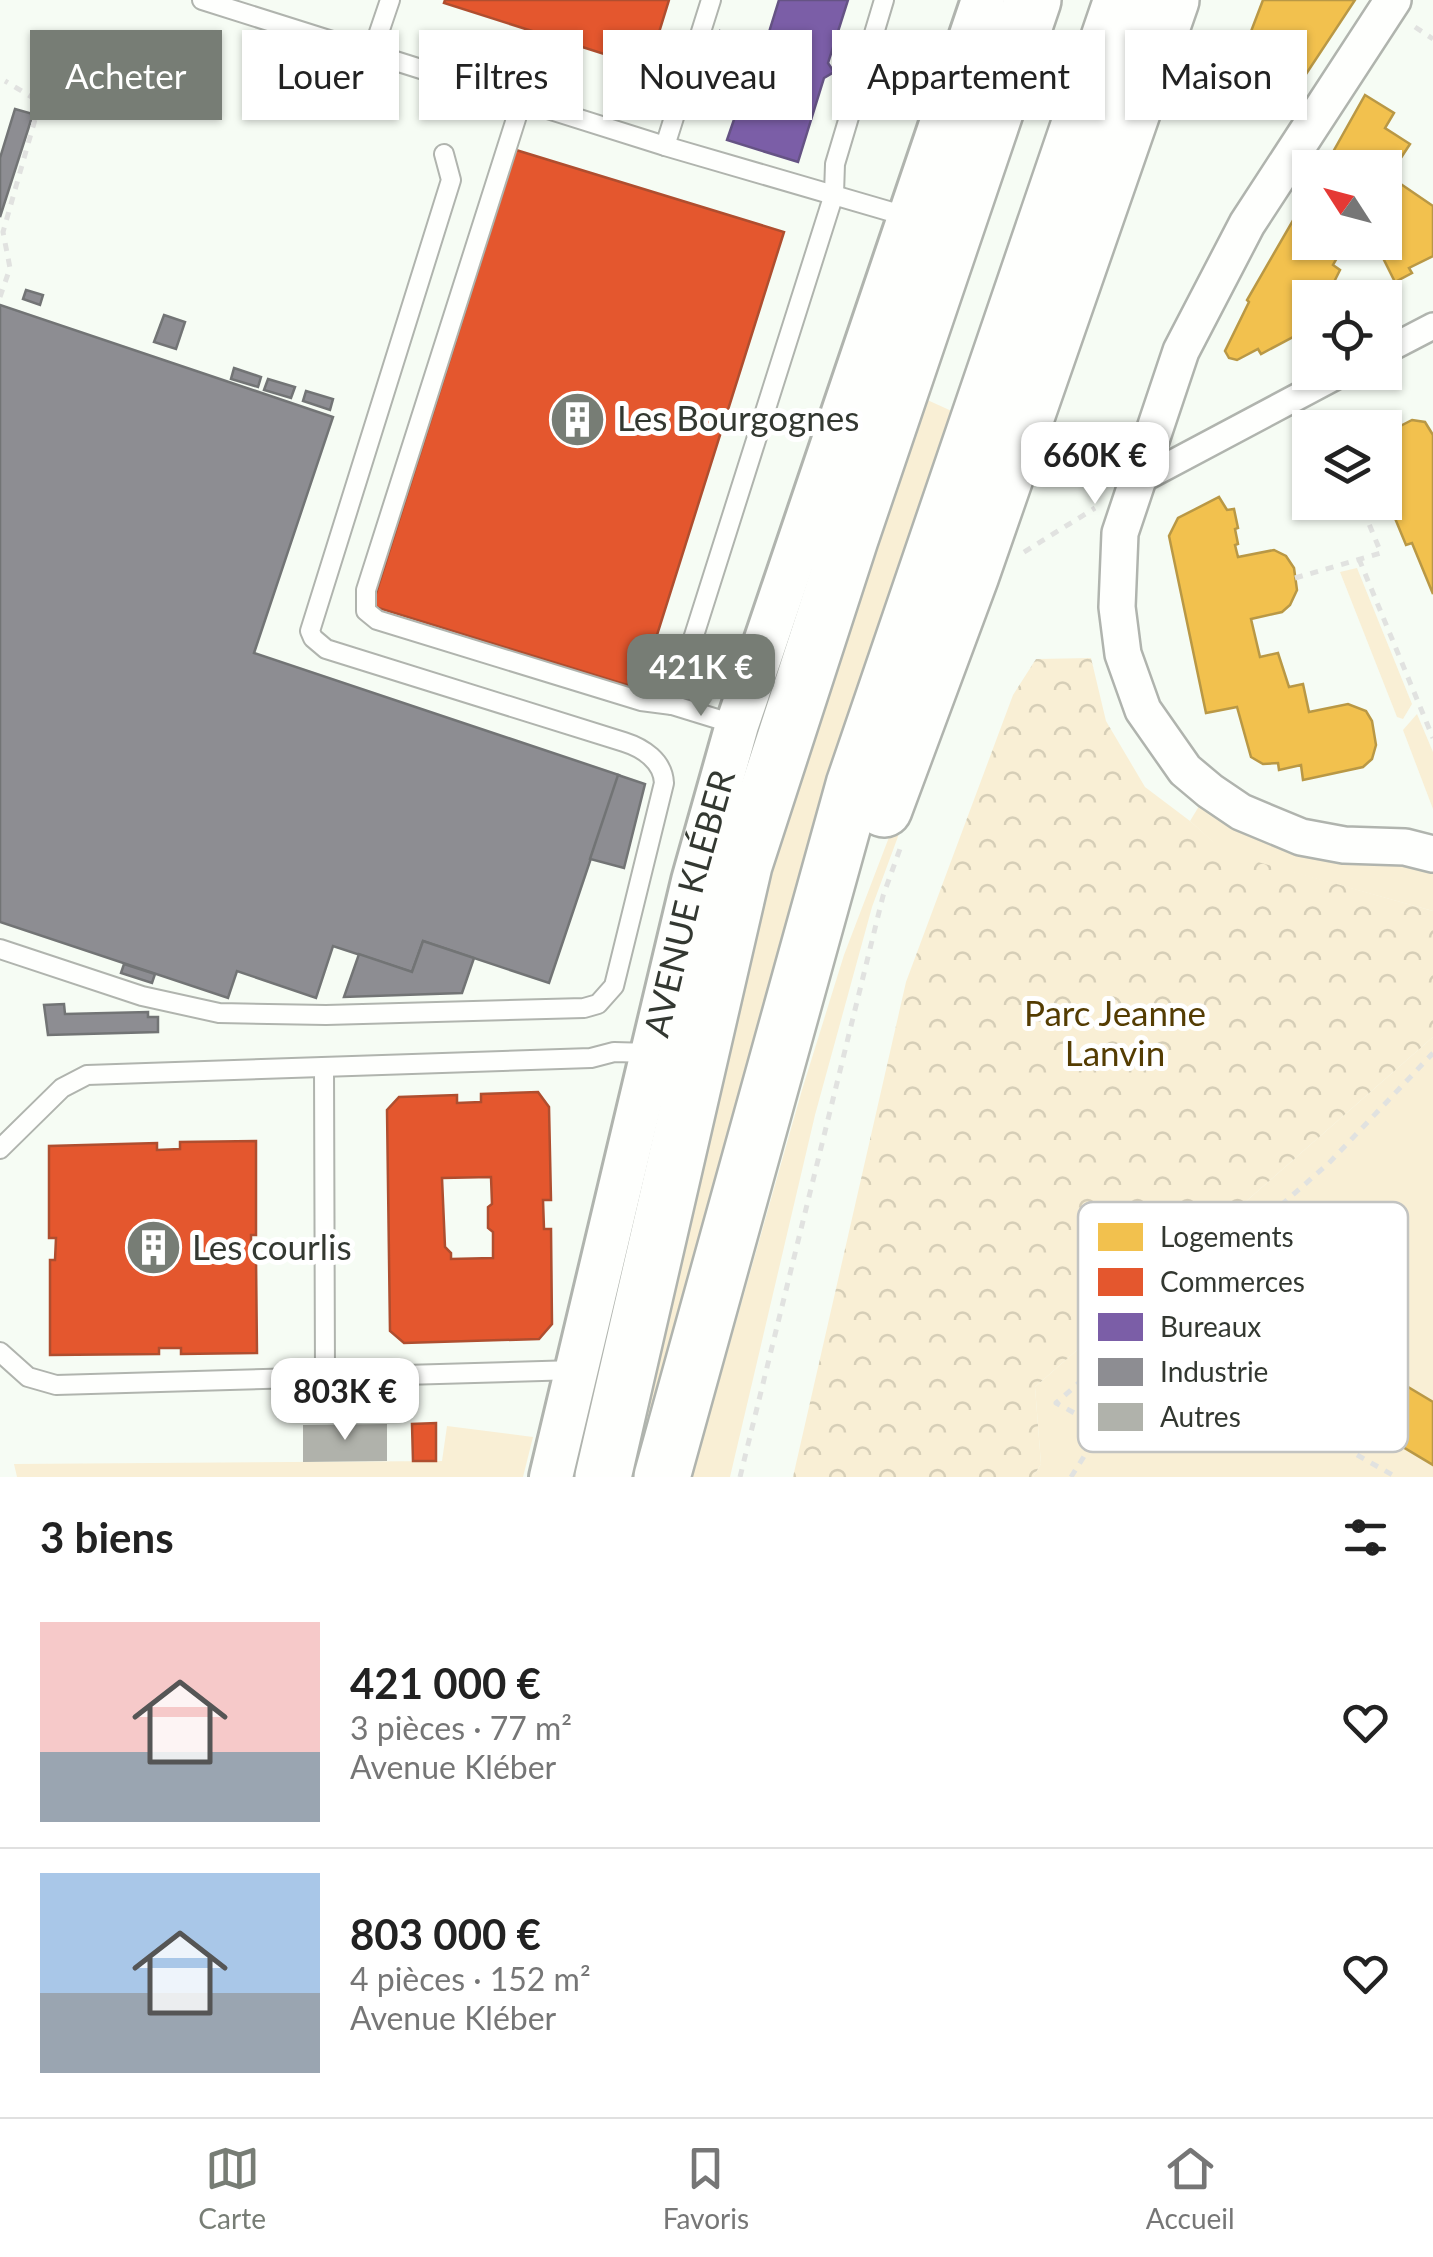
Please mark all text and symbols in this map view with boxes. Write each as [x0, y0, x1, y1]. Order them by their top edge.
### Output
chip: Acheter [30, 30, 222, 120]
chip: Louer [242, 30, 399, 120]
chip: Filtres [419, 30, 583, 120]
chip: Nouveau [603, 30, 812, 120]
chip: Appartement [832, 30, 1105, 120]
chip: Maison [1125, 30, 1307, 120]
north arrow [1292, 150, 1402, 260]
map controls [1292, 150, 1402, 520]
button: locate [1292, 280, 1402, 390]
building icon: Les Bourgognes [548, 389, 608, 449]
place label: Les Bourgognes [617, 396, 859, 438]
button: layers [1292, 410, 1402, 520]
pin: 660K € [1014, 422, 1176, 507]
text: 660K € [1043, 435, 1147, 474]
pin: 421K € [620, 634, 782, 719]
text: 421K € [649, 647, 753, 686]
street label: AVENUE KLÉBER [634, 765, 742, 1041]
park label: Parc Jeanne Lanvin [1024, 991, 1206, 1073]
legend [1078, 1202, 1408, 1452]
building icon: Les courlis [123, 1218, 183, 1278]
text: Logements [1160, 1219, 1294, 1253]
place label: Les courlis [192, 1225, 352, 1267]
text: Commerces [1160, 1264, 1305, 1298]
text: Bureaux [1160, 1309, 1261, 1343]
text: Industrie [1160, 1354, 1268, 1388]
pin: 803K € [264, 1358, 426, 1443]
text: 803K € [293, 1371, 397, 1410]
text: Autres [1160, 1399, 1241, 1433]
icon: filters [1338, 1510, 1393, 1565]
text: 3 biens [40, 1512, 174, 1562]
text: 421 000 € [350, 1658, 541, 1708]
icon: home [120, 1662, 240, 1782]
icon: heart [1338, 1695, 1393, 1750]
text: 3 pièces · 77 m² [350, 1708, 572, 1747]
text: Avenue Kléber [350, 1747, 556, 1786]
text: 803 000 € [350, 1909, 541, 1959]
icon: home [120, 1913, 240, 2033]
icon: heart [1338, 1946, 1393, 2001]
text: 4 pièces · 152 m² [350, 1959, 591, 1998]
text: Avenue Kléber [350, 1998, 556, 2037]
tab: Carte [198, 2141, 266, 2235]
tab: Favoris [663, 2141, 749, 2235]
tab: Accueil [1146, 2141, 1235, 2235]

